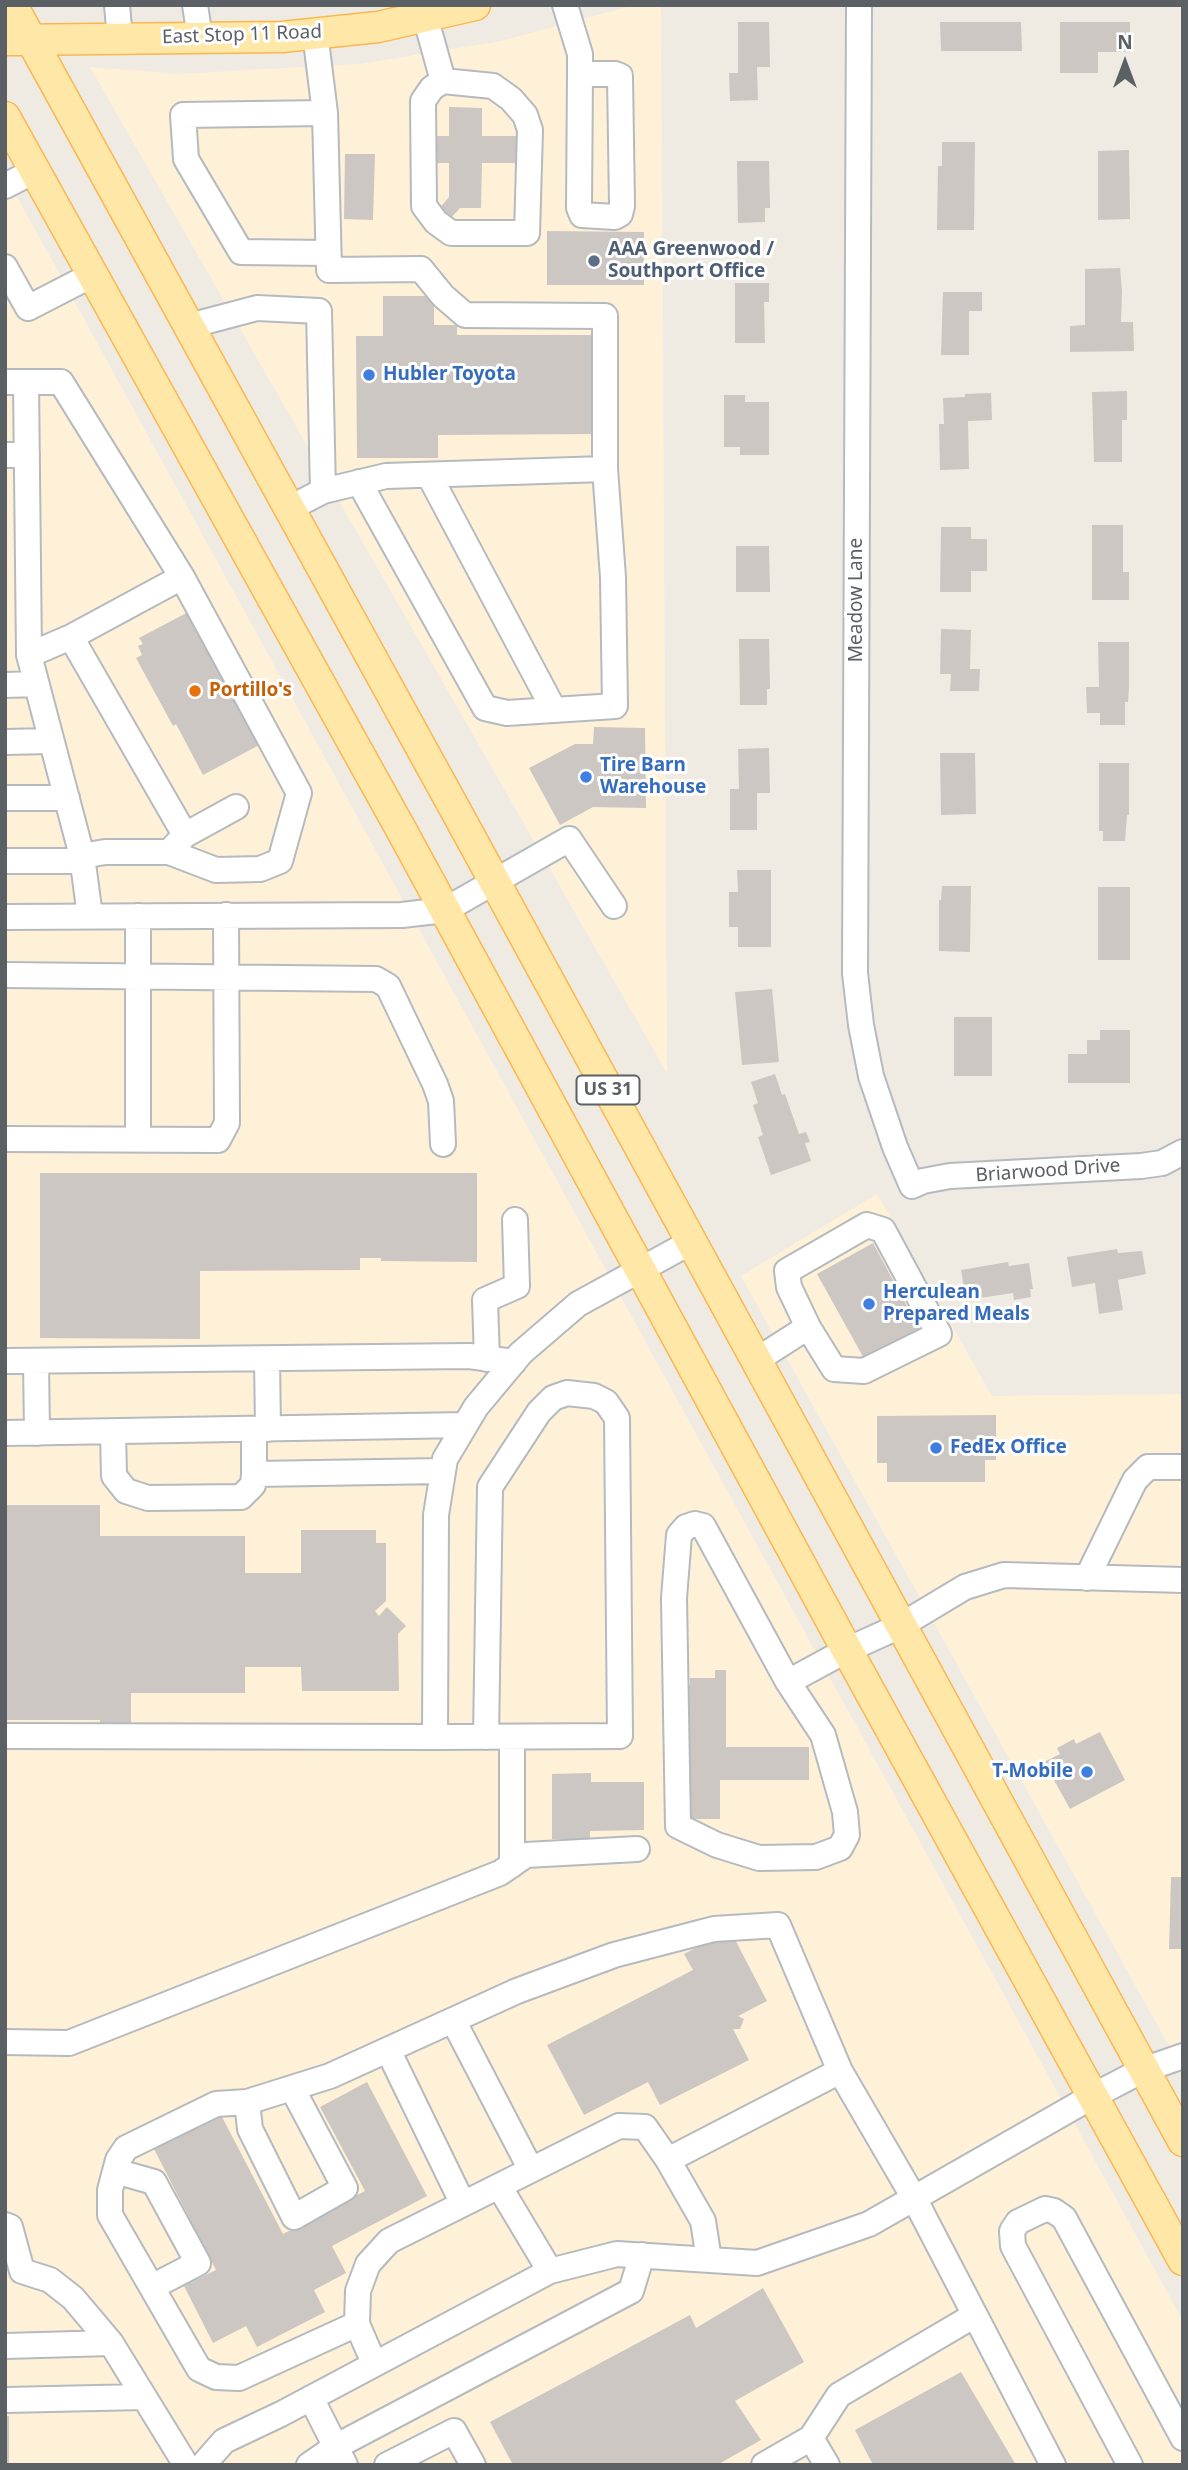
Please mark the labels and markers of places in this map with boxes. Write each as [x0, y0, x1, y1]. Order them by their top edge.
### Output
place label: AAA Greenwood / Southport Office [608, 239, 774, 283]
marker: AAA Greenwood / Southport Office [586, 253, 602, 269]
place label: Hubler Toyota [383, 364, 516, 386]
marker: Hubler Toyota [361, 367, 377, 383]
place label: Portillo's [209, 680, 292, 702]
marker: Portillo's [187, 683, 203, 699]
place label: Tire Barn Warehouse [600, 755, 706, 799]
marker: Tire Barn Warehouse [578, 769, 594, 785]
place label: Herculean Prepared Meals [883, 1282, 1030, 1326]
marker: Herculean Prepared Meals [861, 1296, 877, 1312]
place label: FedEx Office [950, 1437, 1067, 1459]
marker: FedEx Office [928, 1440, 944, 1456]
place label: T-Mobile [992, 1761, 1073, 1783]
marker: T-Mobile [1079, 1764, 1095, 1780]

